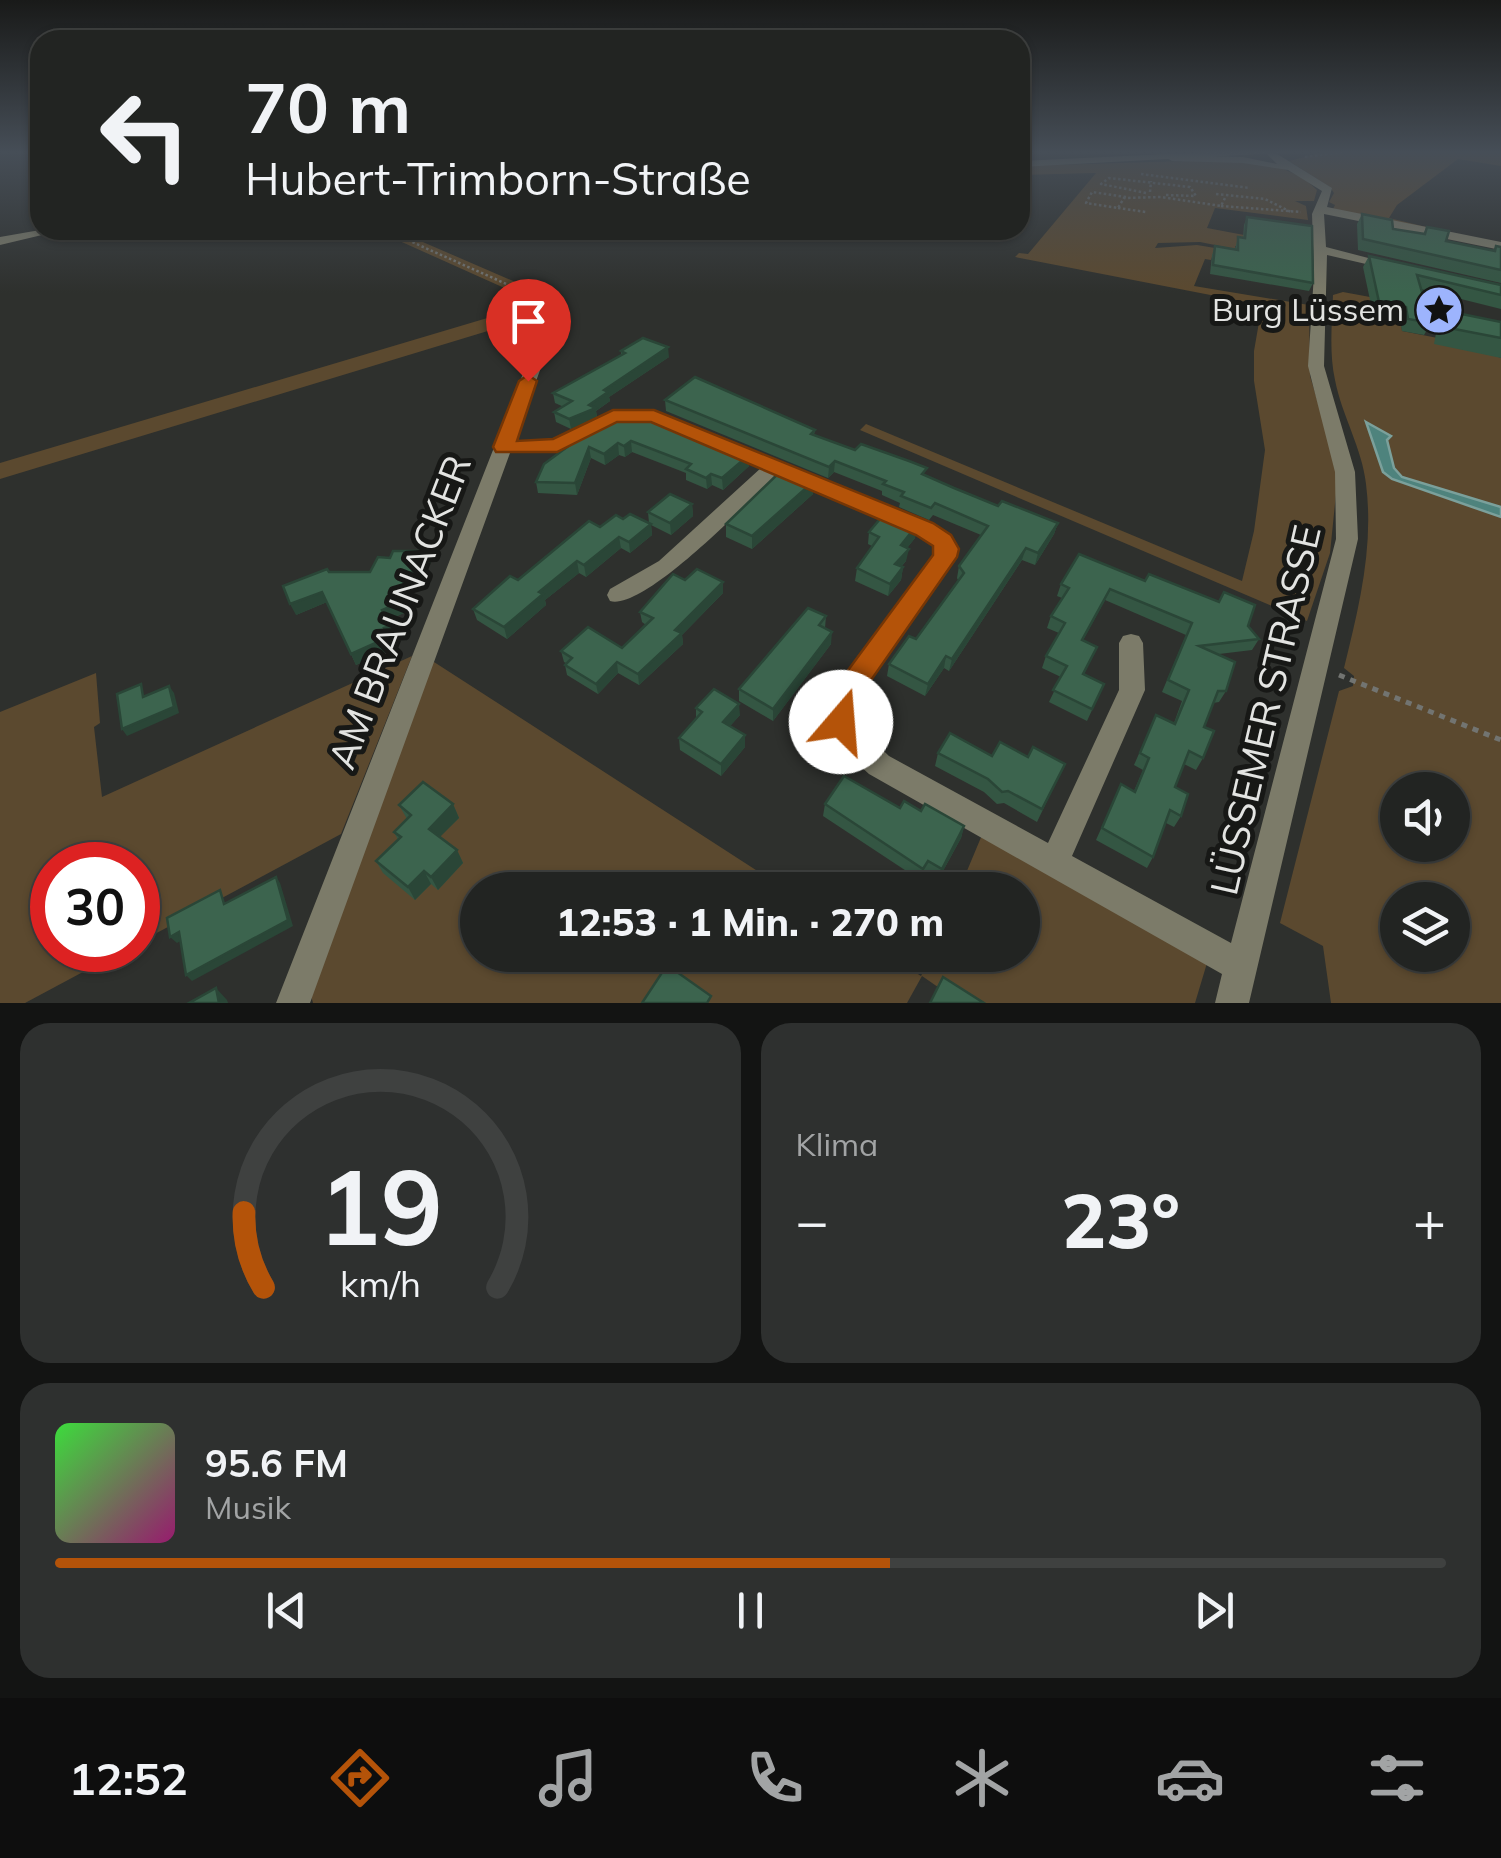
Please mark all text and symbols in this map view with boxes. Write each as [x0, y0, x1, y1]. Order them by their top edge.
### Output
text: 70 m [245, 63, 411, 151]
icon: left [80, 70, 210, 200]
text: Hubert-Trimborn-Straße [245, 150, 751, 206]
pin [486, 279, 571, 382]
place icon: Burg Lüssem [1413, 284, 1465, 336]
place label: Burg Lüssem [1212, 289, 1404, 329]
icon: arrive [501, 294, 556, 349]
street label: AM BRAUNACKER [317, 448, 481, 775]
street label: LÜSSEMER STRASSE [1199, 520, 1331, 899]
position arrow [789, 670, 893, 774]
map controls [1380, 772, 1470, 972]
button: sound [1380, 772, 1470, 862]
speed limit sign: 30 [30, 842, 160, 972]
button: layers [1380, 882, 1470, 972]
text: 12:53 · 1 Min. · 270 m [556, 898, 944, 946]
text: Klima [796, 1124, 878, 1164]
text: 19 [318, 1140, 443, 1271]
text: 23° [1061, 1173, 1180, 1267]
text: − [796, 1186, 829, 1255]
text: + [1413, 1186, 1446, 1255]
text: km/h [340, 1261, 421, 1306]
text: 95.6 FM [205, 1439, 348, 1487]
text: Musik [205, 1487, 291, 1527]
icon: previous [259, 1583, 314, 1638]
icon: pause [723, 1583, 778, 1638]
icon: next [1187, 1583, 1242, 1638]
icon: directions [325, 1743, 395, 1813]
icon: music [533, 1743, 603, 1813]
icon: phone [740, 1743, 810, 1813]
icon: climate [947, 1743, 1017, 1813]
icon: car [1155, 1743, 1225, 1813]
icon: filters [1362, 1743, 1432, 1813]
text: 12:52 [69, 1750, 188, 1806]

